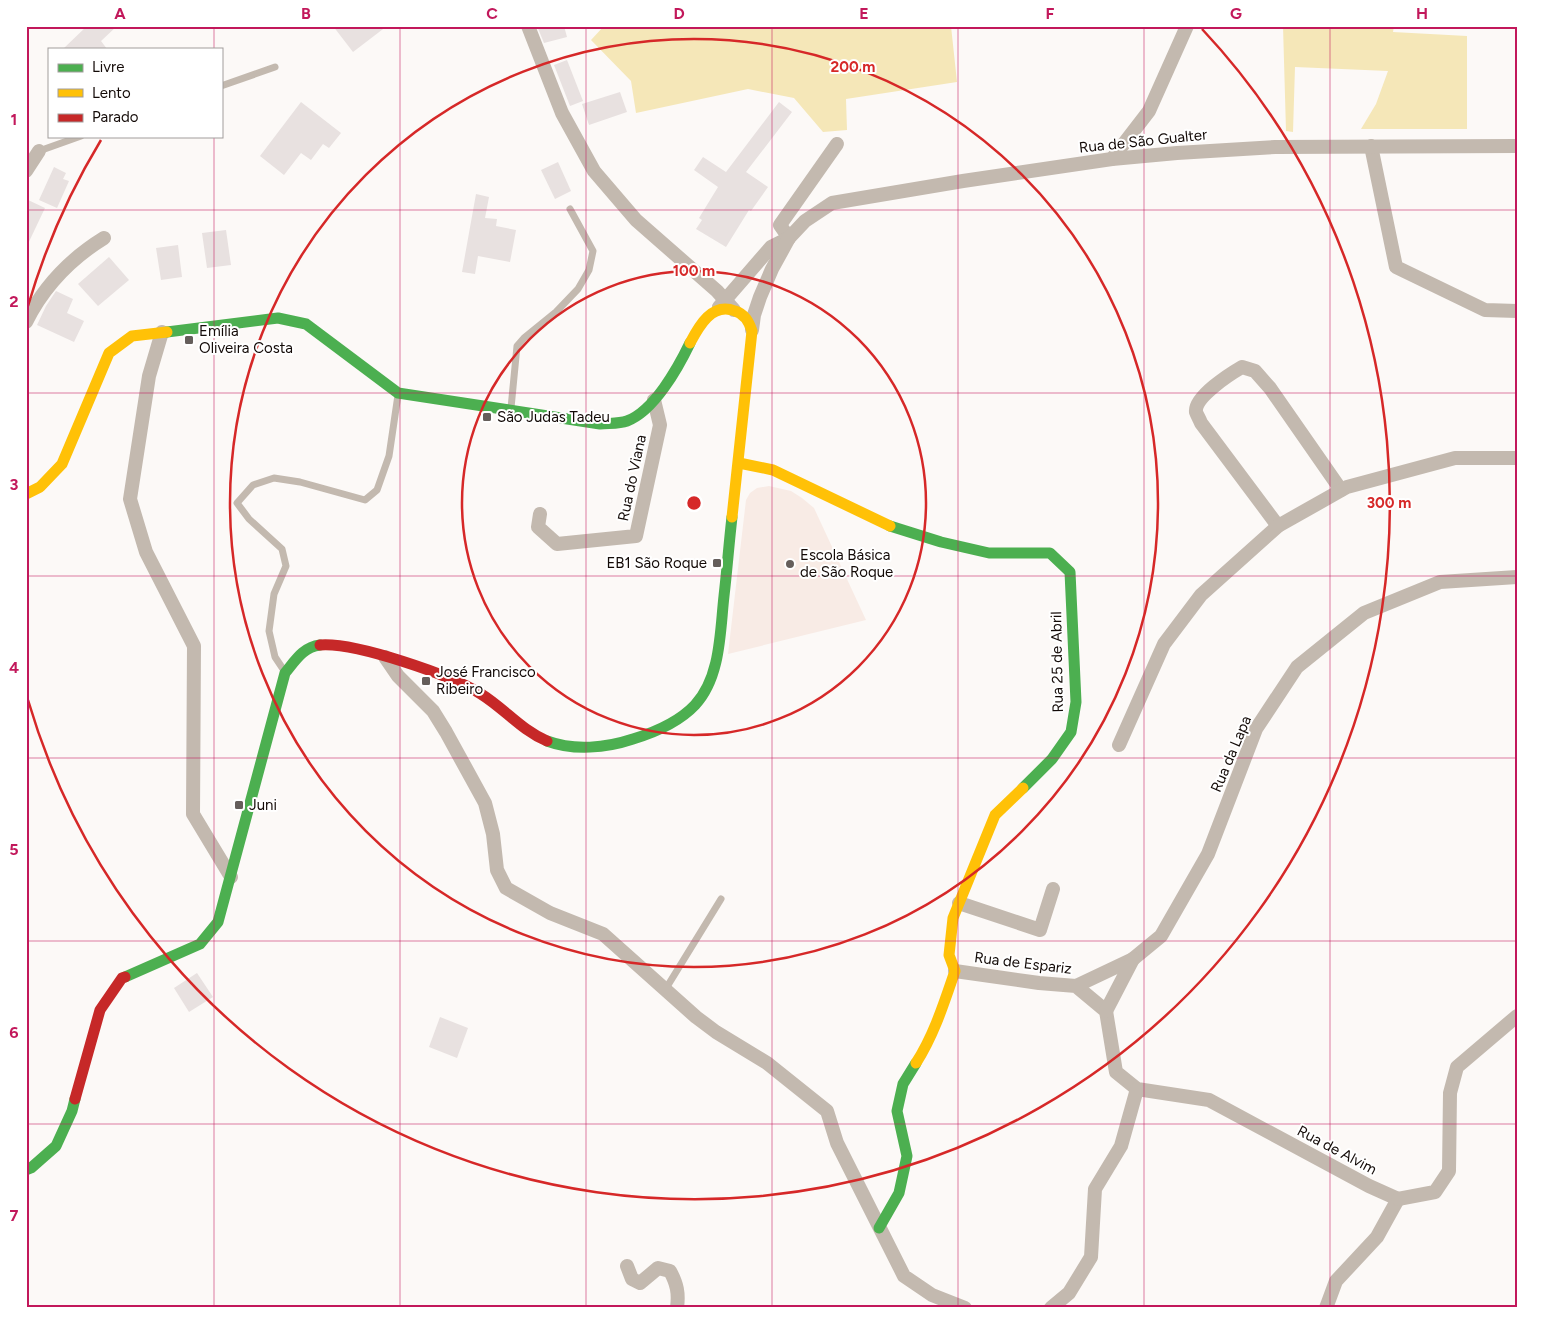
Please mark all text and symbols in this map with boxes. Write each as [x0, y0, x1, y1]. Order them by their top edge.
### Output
text: A [114, 4, 126, 23]
text: B [301, 4, 311, 23]
text: C [486, 4, 498, 23]
text: D [673, 4, 685, 23]
text: E [859, 4, 869, 23]
text: F [1046, 4, 1055, 23]
text: G [1230, 4, 1242, 23]
text: H [1416, 4, 1428, 23]
legend [48, 48, 222, 138]
text: Livre [92, 58, 124, 76]
text: 200 m [831, 58, 875, 76]
text: Lento [92, 84, 131, 102]
text: Parado [92, 108, 139, 126]
text: 1 [11, 110, 17, 129]
street label: Rua de São Gualter [1078, 125, 1208, 157]
text: 100 m [673, 262, 715, 280]
text: 2 [9, 292, 19, 311]
place label: Emília Oliveira Costa [199, 322, 293, 357]
marker: Emília Oliveira Costa [183, 334, 195, 346]
place label: São Judas Tadeu [497, 408, 610, 426]
marker: São Judas Tadeu [481, 411, 493, 423]
street label: Rua do Viana [614, 433, 650, 523]
text: 3 [10, 475, 19, 494]
centre of rings [685, 494, 703, 512]
text: 300 m [1367, 494, 1411, 512]
place label: Escola Básica de São Roque [800, 546, 893, 581]
place label: EB1 São Roque [606, 554, 707, 572]
marker: EB1 São Roque [711, 557, 723, 569]
marker: Escola Básica de São Roque [784, 558, 796, 570]
street label: Rua 25 de Abril [1047, 611, 1067, 713]
text: 4 [9, 658, 19, 677]
place label: José Francisco Ribeiro [436, 663, 536, 698]
marker: José Francisco Ribeiro [420, 675, 432, 687]
street label: Rua da Lapa [1207, 713, 1255, 795]
place label: Juni [249, 796, 277, 814]
marker: Juni [233, 799, 245, 811]
text: 5 [9, 840, 19, 859]
street label: Rua de Espariz [973, 948, 1073, 978]
text: 6 [9, 1023, 19, 1042]
street label: Rua de Alvim [1294, 1122, 1380, 1178]
text: 7 [10, 1206, 19, 1225]

